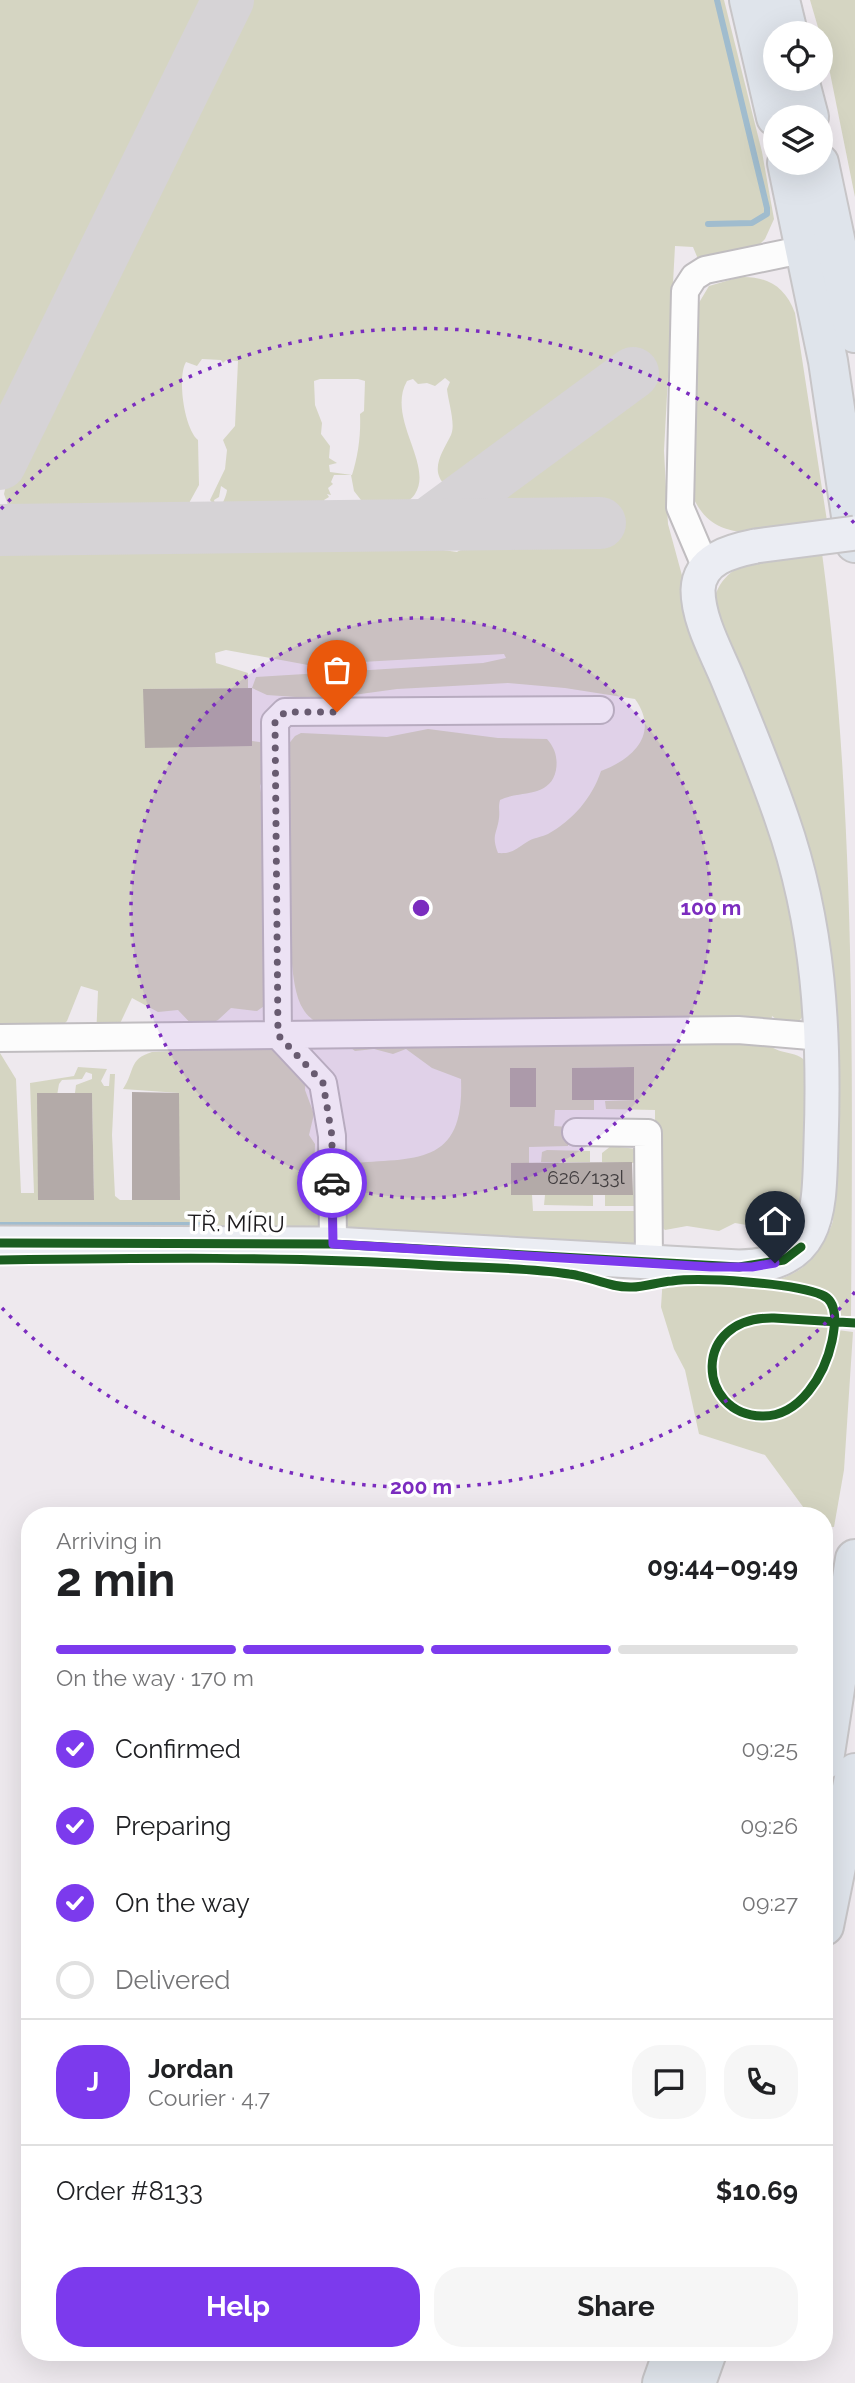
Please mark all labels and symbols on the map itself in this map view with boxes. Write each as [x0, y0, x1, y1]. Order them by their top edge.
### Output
pin [307, 640, 367, 712]
text: 100 m [681, 895, 741, 920]
centre of rings [409, 896, 433, 920]
courier [297, 1148, 367, 1218]
house number: 626/133l [547, 1166, 626, 1188]
pin [745, 1191, 805, 1263]
street label: TŘ. MÍRU [187, 1209, 285, 1237]
text: 200 m [390, 1474, 452, 1499]

